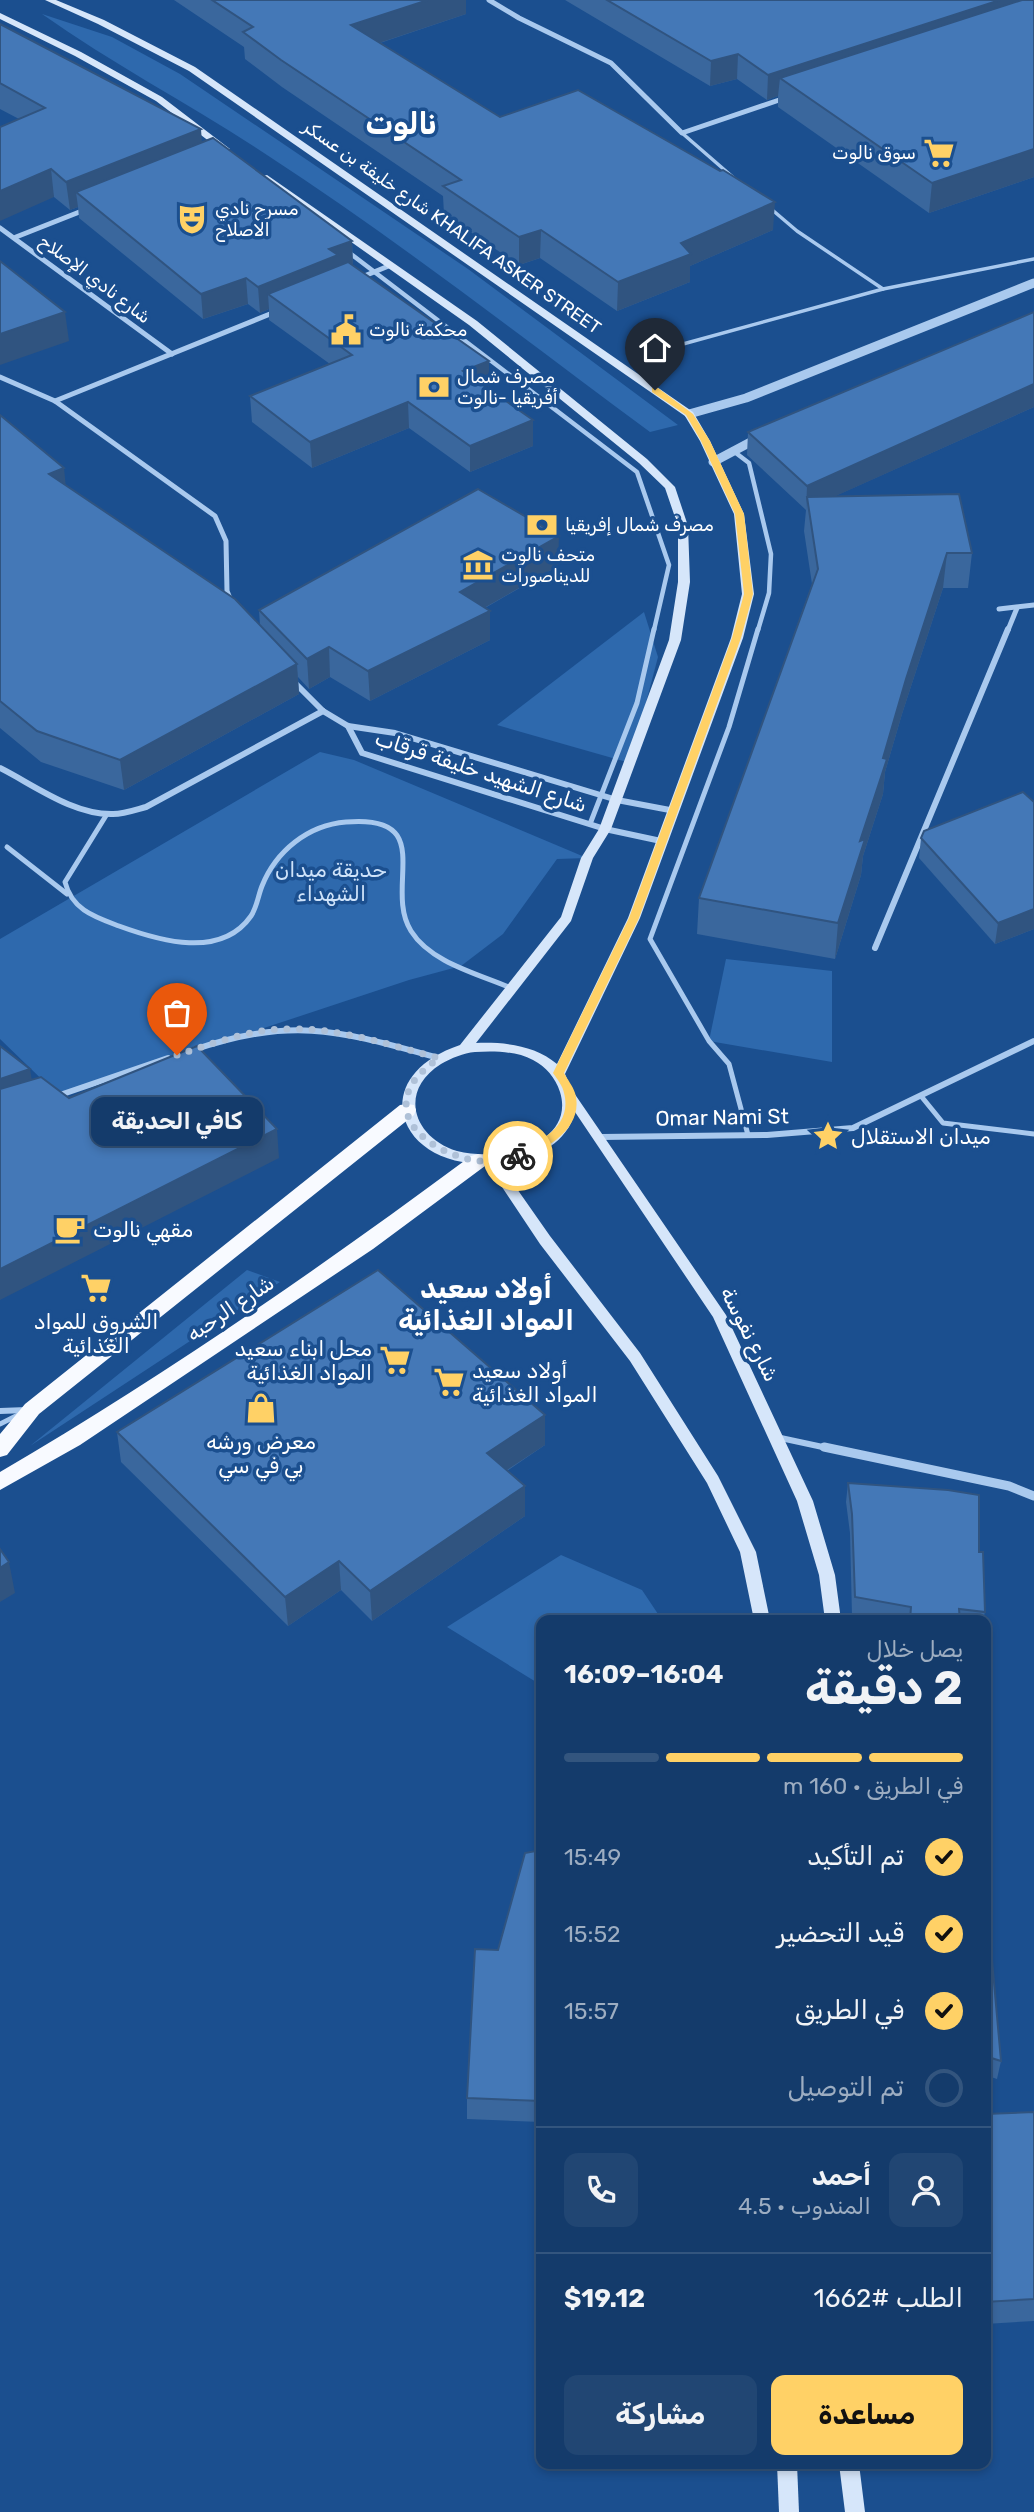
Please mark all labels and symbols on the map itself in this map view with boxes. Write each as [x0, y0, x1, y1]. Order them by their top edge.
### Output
district label: نالوت [366, 106, 436, 142]
street label: شارع خليفة بن عسكر KHALIFA ASKER STREET [297, 115, 605, 340]
supermarket icon: سوق نالوت [922, 136, 956, 170]
place label: سوق نالوت [832, 142, 916, 164]
place label: مسرح نادي الاصلاح [215, 198, 298, 242]
theatre icon: مسرح نادي الاصلاح [175, 202, 209, 236]
street label: شارع نادي الإصلاح [34, 230, 155, 329]
public building icon: محكمة نالوت [329, 313, 363, 347]
pin [625, 318, 685, 390]
place label: محكمة نالوت [369, 319, 467, 341]
place label: مصرف شمال أفريقيا -نالوت [457, 366, 558, 409]
bank icon: مصرف شمال أفريقيا -نالوت [417, 370, 451, 404]
bank icon: مصرف شمال إفريقيا [525, 508, 559, 542]
place label: مصرف شمال إفريقيا [565, 514, 714, 536]
place label: متحف نالوت للديناصورات [501, 544, 595, 587]
museum icon: متحف نالوت للديناصورات [461, 548, 495, 582]
street label: شارع الشهيد خليفة قرقاب [371, 725, 590, 819]
park label: حديقة ميدان الشهداء [275, 857, 387, 906]
pin [147, 983, 207, 1055]
callout: كافي الحديقة [91, 1097, 263, 1146]
street label: Omar Nami St [655, 1103, 789, 1131]
place icon: ميدان الاستقلال [811, 1119, 845, 1153]
courier [483, 1121, 553, 1191]
place label: ميدان الاستقلال [851, 1124, 991, 1149]
cafe icon: مقهي نالوت [53, 1212, 87, 1246]
place label: مقهي نالوت [93, 1217, 193, 1246]
street label: شارع الرحبه [181, 1270, 280, 1348]
supermarket icon: الشروق للمواد الغذائية [79, 1271, 113, 1305]
district label: أولاد سعيد المواد الغذائية [398, 1272, 574, 1337]
street label: شارع نفوسة [714, 1282, 785, 1386]
place label: الشروق للمواد الغذائية [34, 1309, 158, 1358]
place label: محل ابناء سعيد المواد الغذائية [234, 1336, 372, 1385]
supermarket icon: محل ابناء سعيد المواد الغذائية [378, 1343, 412, 1377]
place label: أولاد سعيد المواد الغذائية [472, 1358, 597, 1407]
supermarket icon: أولاد سعيد المواد الغذائية [432, 1365, 466, 1399]
shop icon: معرض ورشه بي في سي [244, 1391, 278, 1425]
place label: معرض ورشه بي في سي [206, 1429, 316, 1482]

